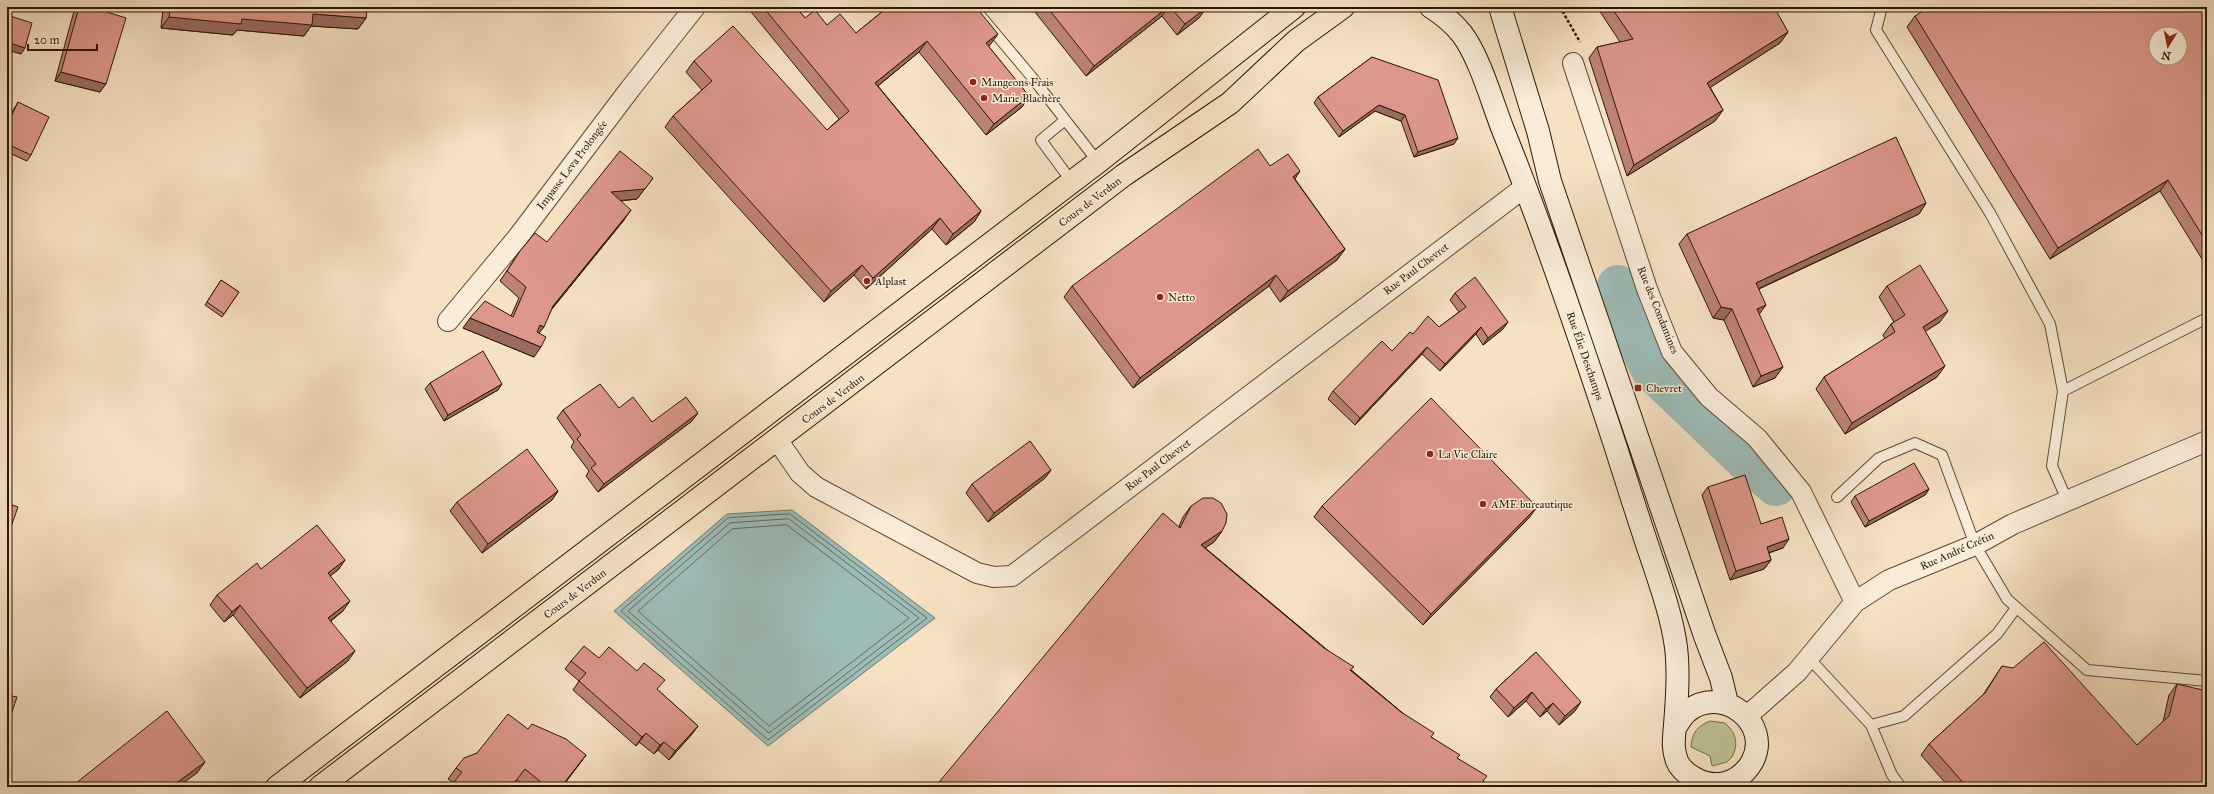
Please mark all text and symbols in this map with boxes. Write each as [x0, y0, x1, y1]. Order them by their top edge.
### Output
scale bar [28, 26, 97, 52]
north arrow [2148, 26, 2188, 66]
text: 20 m [34, 33, 60, 47]
text: N [2160, 48, 2172, 63]
place label: Mangeons Frais [981, 76, 1053, 89]
marker: Mangeons Frais [968, 77, 978, 87]
place label: Marie Blachère [992, 92, 1061, 105]
marker: Marie Blachère [979, 93, 989, 103]
street label: Impasse Leva Prolongée [534, 117, 610, 212]
street label: Cours de Verdun [1056, 174, 1124, 230]
street label: Rue Paul Chevret [1381, 240, 1451, 298]
street label: Rue des Condamines [1635, 264, 1681, 356]
place label: Alplast [874, 275, 906, 288]
marker: Alplast [862, 276, 872, 286]
place label: Netto [1168, 291, 1196, 304]
marker: Netto [1155, 292, 1165, 302]
street label: Rue Élie Deschamps [1564, 310, 1607, 402]
street label: Cours de Verdun [799, 371, 867, 427]
place label: Chevret [1646, 382, 1682, 395]
marker: Chevret [1633, 383, 1643, 393]
street label: Rue Paul Chevret [1123, 436, 1193, 494]
place label: La Vie Claire [1438, 448, 1498, 461]
marker: La Vie Claire [1425, 449, 1435, 459]
place label: AME bureautique [1490, 498, 1573, 512]
marker: AME bureautique [1478, 499, 1488, 509]
street label: Rue André Crétin [1918, 529, 1996, 573]
street label: Cours de Verdun [541, 566, 609, 622]

